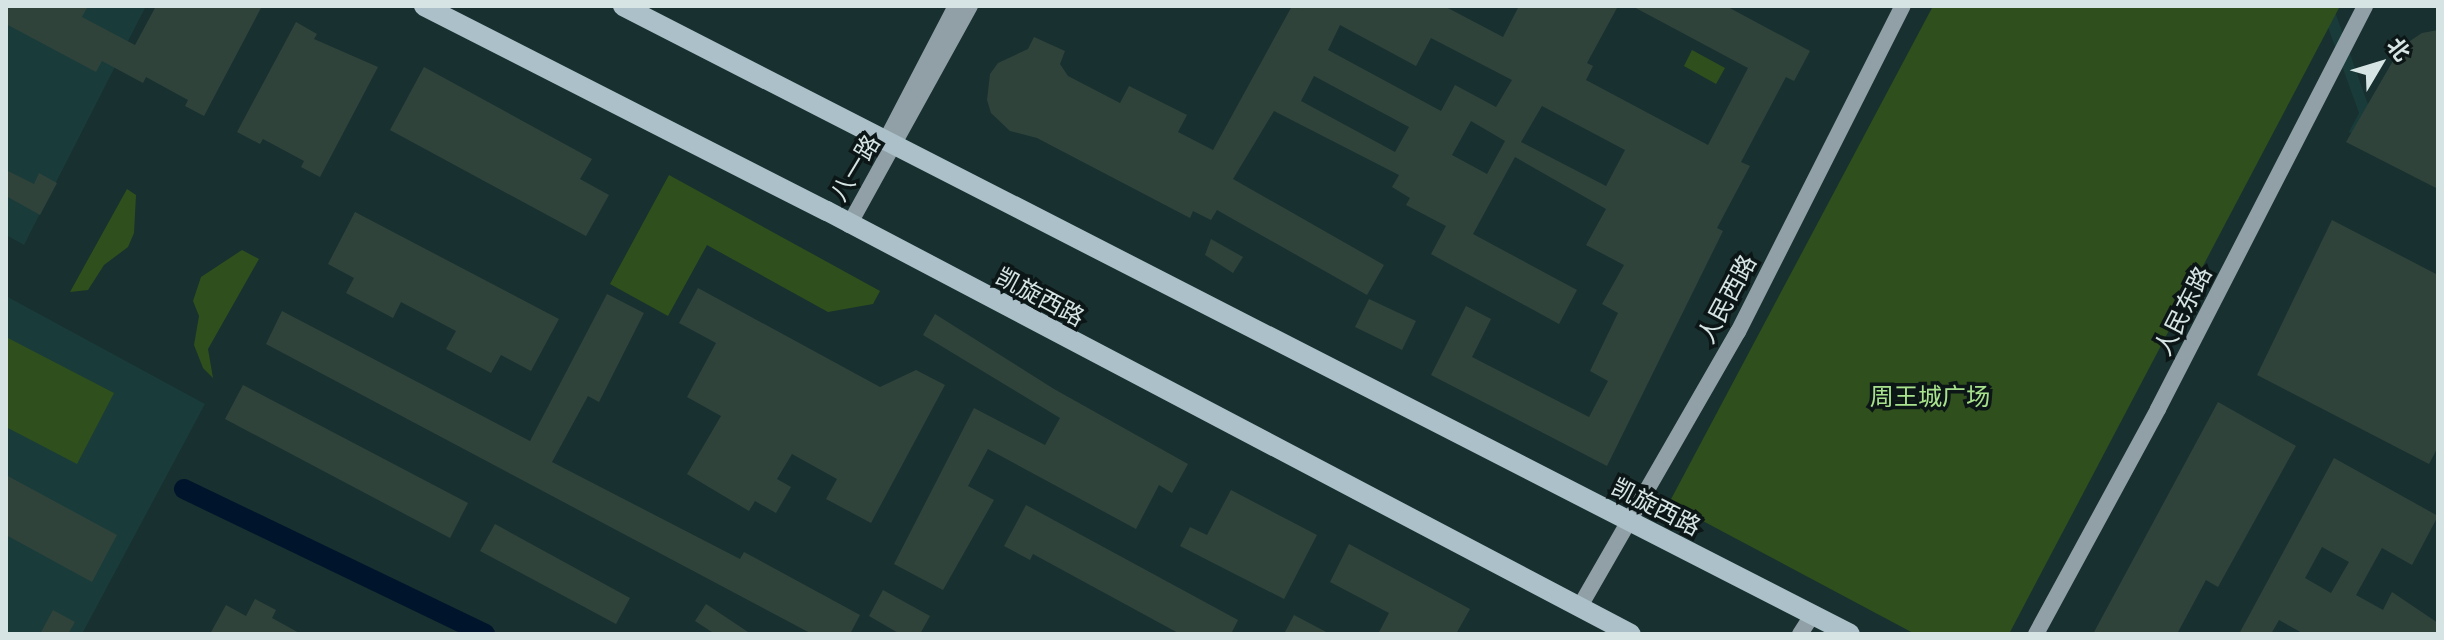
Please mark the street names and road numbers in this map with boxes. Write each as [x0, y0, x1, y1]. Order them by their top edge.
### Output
street label: 八一路 [824, 130, 886, 206]
street label: 人民西路 [1692, 250, 1762, 348]
street label: 凯旋西路 [991, 262, 1089, 332]
street label: 人民东路 [2148, 262, 2218, 360]
street label: 凯旋西路 [1607, 472, 1705, 542]

